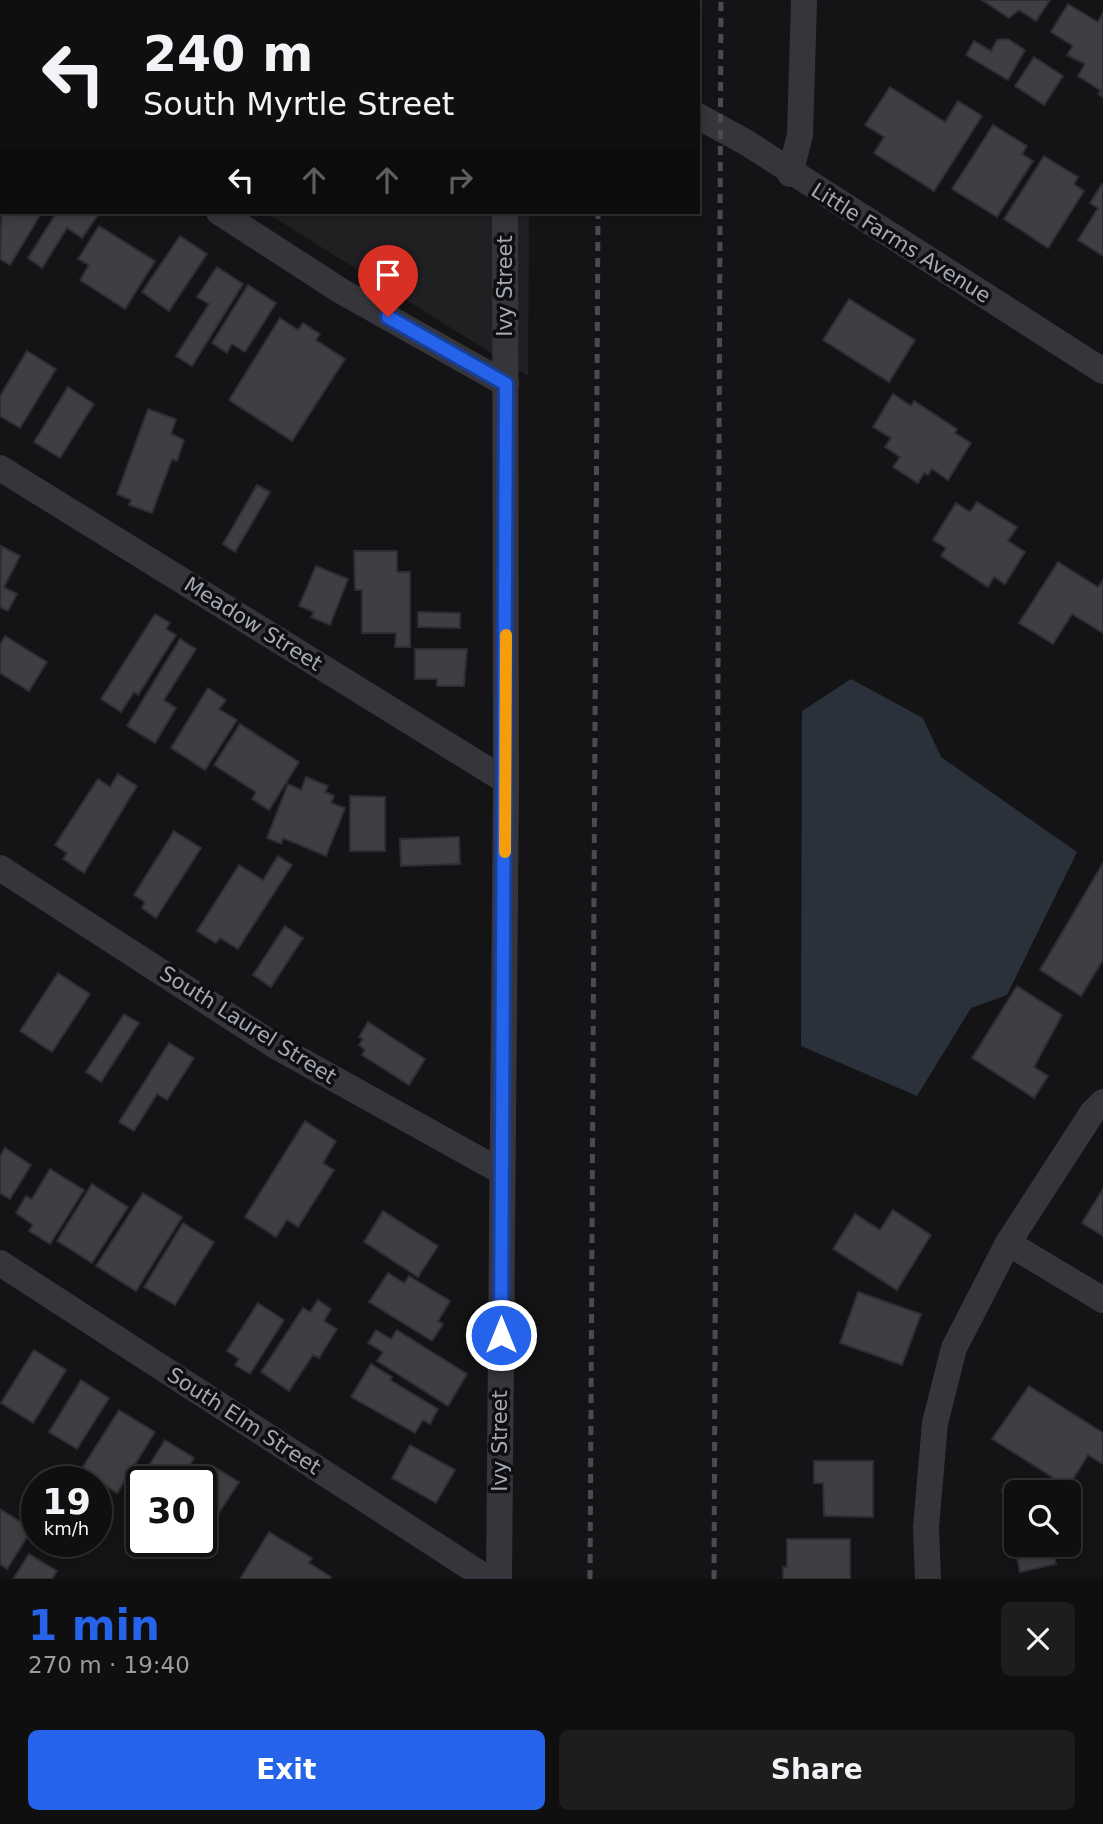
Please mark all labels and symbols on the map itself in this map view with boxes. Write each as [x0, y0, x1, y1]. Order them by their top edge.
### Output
street label: Little Farms Avenue [807, 178, 995, 308]
street label: Ivy Street [493, 235, 517, 337]
pin [358, 245, 418, 317]
street label: Meadow Street [180, 572, 326, 676]
street label: South Laurel Street [156, 961, 340, 1089]
position arrow [464, 1298, 538, 1372]
street label: South Elm Street [163, 1363, 325, 1479]
street label: Ivy Street [488, 1390, 512, 1492]
speed limit sign: 30 [126, 1466, 217, 1557]

